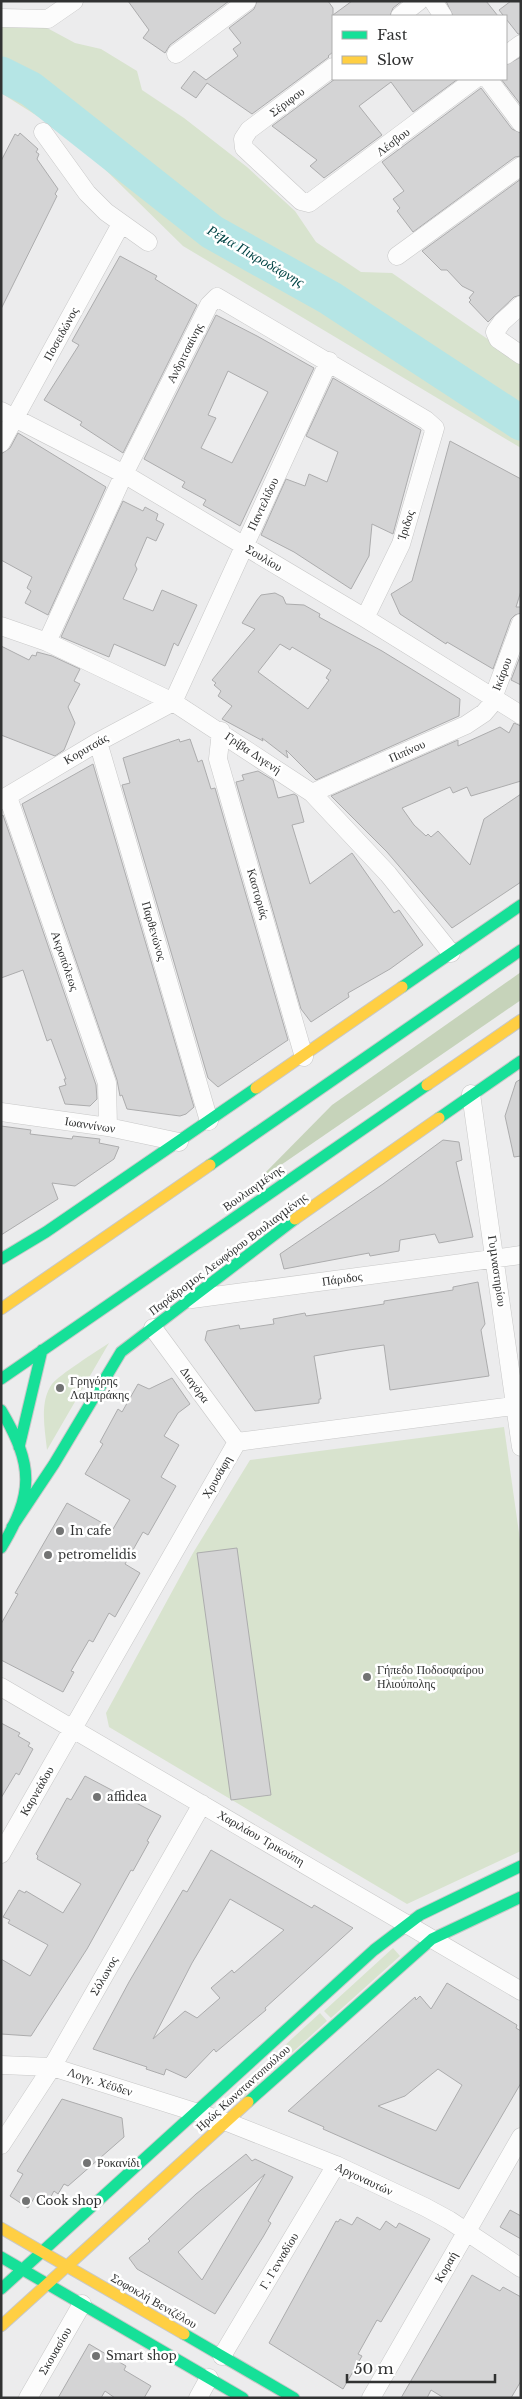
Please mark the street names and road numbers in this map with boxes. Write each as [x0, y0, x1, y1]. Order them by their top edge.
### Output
street label: Σέριφου [266, 84, 307, 120]
street label: Λέσβου [373, 124, 413, 159]
street label: Ποσειδώνος [40, 304, 82, 363]
street label: Ανδριτσαίνης [163, 320, 206, 385]
street label: Παντελίδου [244, 475, 281, 533]
street label: Ίριδος [393, 508, 417, 543]
street label: Σουλίου [243, 541, 285, 574]
street label: Ικάρου [488, 655, 515, 692]
street label: Γρίβα Διγενή [222, 728, 284, 777]
street label: Κορυτσάς [61, 730, 111, 767]
street label: Πιπίνου [386, 736, 428, 765]
street label: Καστοριάς [244, 867, 273, 921]
street label: Παρθενώνος [139, 899, 170, 963]
street label: Ακροπόλεως [48, 929, 83, 993]
street label: Ιωαννίνων [64, 1113, 117, 1136]
street label: Βουλιαγμένης [219, 1161, 286, 1214]
street label: Παράδρομος Λεωφόρου Βουλιαγμένης [146, 1189, 310, 1318]
street label: Γυμναστηρίου [485, 1234, 510, 1308]
street label: Πάριδος [321, 1268, 363, 1289]
street label: Διαγόρα [177, 1364, 214, 1406]
street label: Χρυσάφη [198, 1453, 235, 1501]
street label: Καρνεάδου [16, 1763, 57, 1818]
street label: Χαριλάου Τρικούπη [215, 1807, 308, 1869]
street label: Σόλωνος [86, 1953, 121, 1998]
street label: Ηρώς Κωνσταντοπούλου [192, 2041, 293, 2134]
street label: Λογγ. Χέϋδεν [66, 2064, 135, 2099]
street label: Αργοναυτών [333, 2159, 396, 2199]
street label: Γ. Γενναδίου [256, 2230, 301, 2292]
street label: Κοραή [431, 2249, 460, 2285]
street label: Σοφοκλή Βενιζέλου [109, 2270, 200, 2331]
street label: Σκουασίου [35, 2324, 74, 2377]

